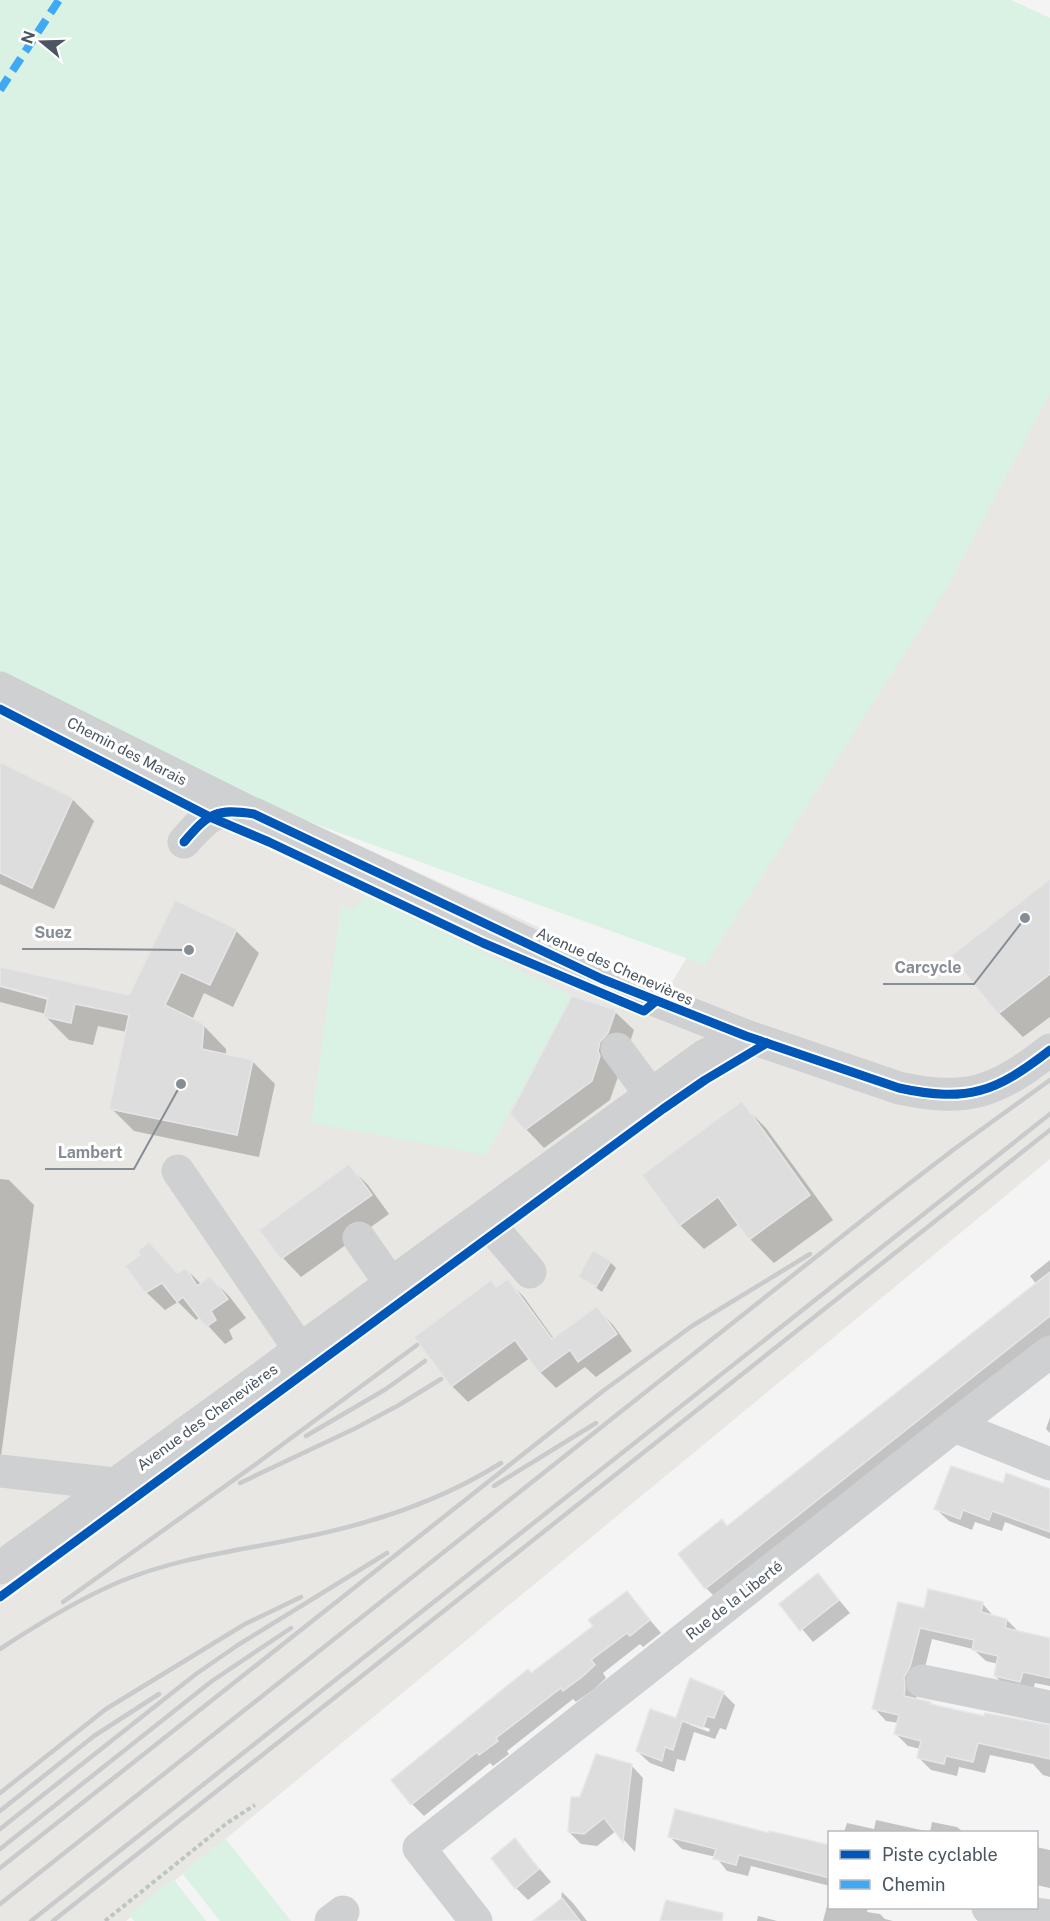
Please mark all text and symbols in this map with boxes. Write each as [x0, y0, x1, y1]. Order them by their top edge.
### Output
north arrow [12, 12, 72, 72]
text: N [17, 28, 39, 46]
street label: Chemin des Marais [64, 714, 190, 788]
callout: Suez [22, 915, 84, 949]
text: Suez [34, 923, 72, 942]
street label: Avenue des Chenevières [534, 924, 696, 1008]
callout: Carcycle [883, 950, 974, 984]
text: Carcycle [895, 958, 961, 977]
callout: Lambert [45, 1135, 134, 1169]
text: Lambert [58, 1143, 123, 1162]
street label: Avenue des Chenevières [133, 1360, 281, 1474]
street label: Rue de la Liberté [682, 1557, 786, 1643]
legend [828, 1831, 1038, 1909]
text: Piste cyclable [882, 1844, 998, 1865]
text: Chemin [882, 1874, 946, 1895]

